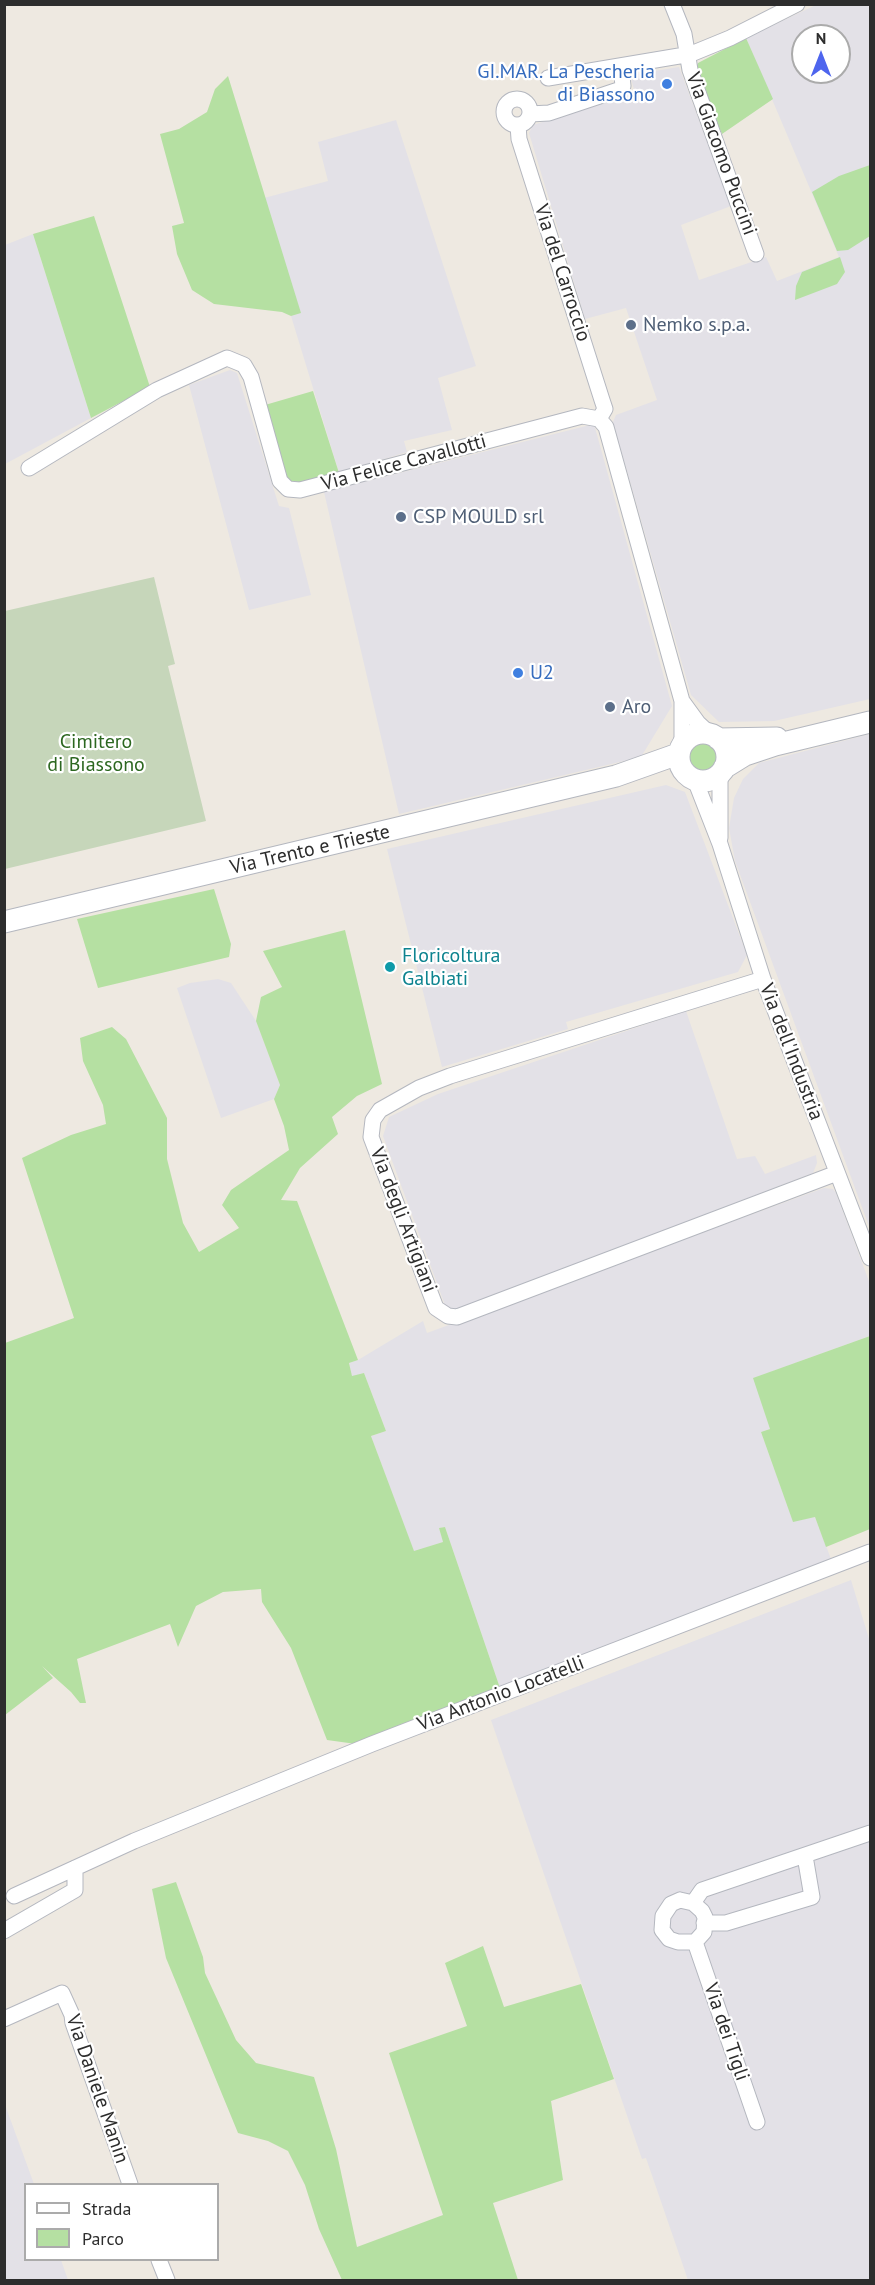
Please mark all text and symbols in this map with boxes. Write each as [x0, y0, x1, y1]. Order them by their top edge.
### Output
north arrow [791, 24, 851, 84]
text: N [816, 28, 826, 48]
place label: GI.MAR. La Pescheria di Biassono [477, 60, 655, 107]
street label: Via Giacomo Puccini [680, 69, 762, 239]
marker: GI.MAR. La Pescheria di Biassono [660, 77, 674, 91]
street label: Via del Carroccio [528, 201, 596, 345]
place label: Nemko s.p.a. [643, 313, 750, 337]
marker: Nemko s.p.a. [624, 318, 638, 332]
street label: Via Felice Cavallotti [319, 429, 489, 497]
place label: CSP MOULD srl [413, 505, 544, 529]
marker: CSP MOULD srl [394, 510, 408, 524]
place label: U2 [530, 661, 554, 685]
marker: U2 [511, 666, 525, 680]
place label: Aro [622, 695, 651, 719]
marker: Aro [603, 700, 617, 714]
park label: Cimitero di Biassono [47, 730, 145, 777]
street label: Via Trento e Trieste [228, 820, 392, 880]
place label: Floricoltura Galbiati [402, 944, 500, 991]
marker: Floricoltura Galbiati [383, 960, 397, 974]
street label: Via dell'Industria [754, 980, 828, 1124]
street label: Via degli Artigiani [364, 1144, 442, 1296]
street label: Via Antonio Locatelli [414, 1651, 588, 1737]
street label: Via dei Tigli [698, 1980, 754, 2084]
street label: Via Daniele Manin [60, 2011, 134, 2167]
legend [24, 2183, 219, 2261]
text: Strada [82, 2197, 131, 2220]
text: Parco [82, 2227, 124, 2250]

